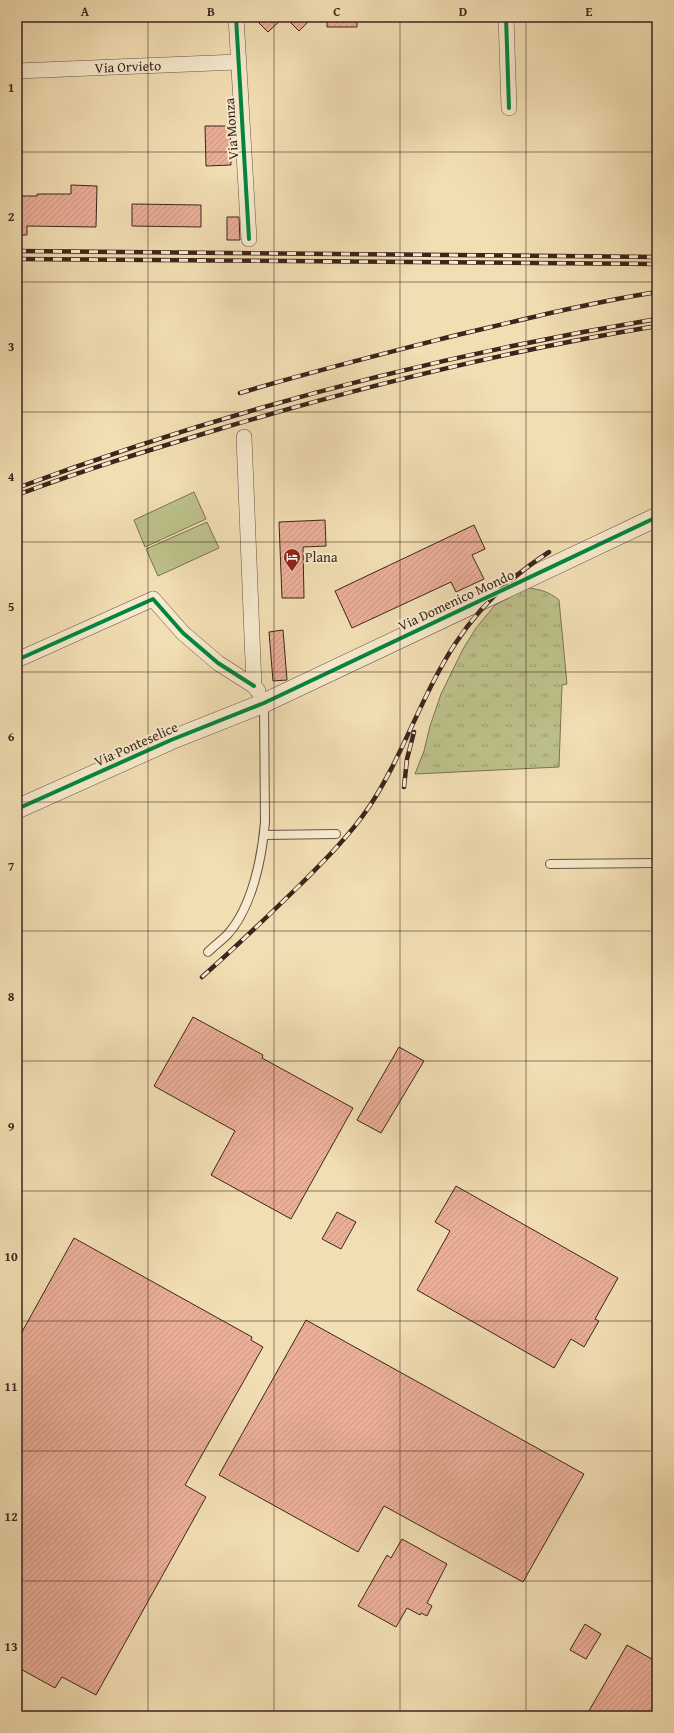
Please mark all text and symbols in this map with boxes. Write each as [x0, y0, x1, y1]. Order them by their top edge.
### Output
text: A [81, 2, 90, 21]
text: B [207, 2, 215, 21]
text: C [333, 2, 341, 21]
text: D [459, 2, 467, 21]
text: E [586, 2, 593, 21]
street label: Via Orvieto [94, 55, 162, 78]
text: 1 [8, 78, 14, 97]
street label: Via Monza [219, 97, 243, 161]
text: 2 [8, 207, 15, 226]
text: 3 [8, 337, 14, 356]
text: 4 [8, 467, 15, 486]
hotel icon: Plana [282, 547, 302, 572]
place label: Plana [305, 547, 338, 567]
street label: Via Domenico Mondo [395, 564, 517, 636]
text: 5 [8, 597, 15, 616]
street label: Via Ponteselice [91, 716, 181, 771]
text: 6 [8, 727, 15, 746]
text: 7 [8, 857, 15, 876]
text: 8 [8, 987, 15, 1006]
text: 9 [8, 1117, 15, 1136]
text: 10 [4, 1247, 18, 1266]
text: 11 [4, 1377, 18, 1396]
text: 12 [4, 1507, 18, 1526]
text: 13 [4, 1637, 18, 1656]

